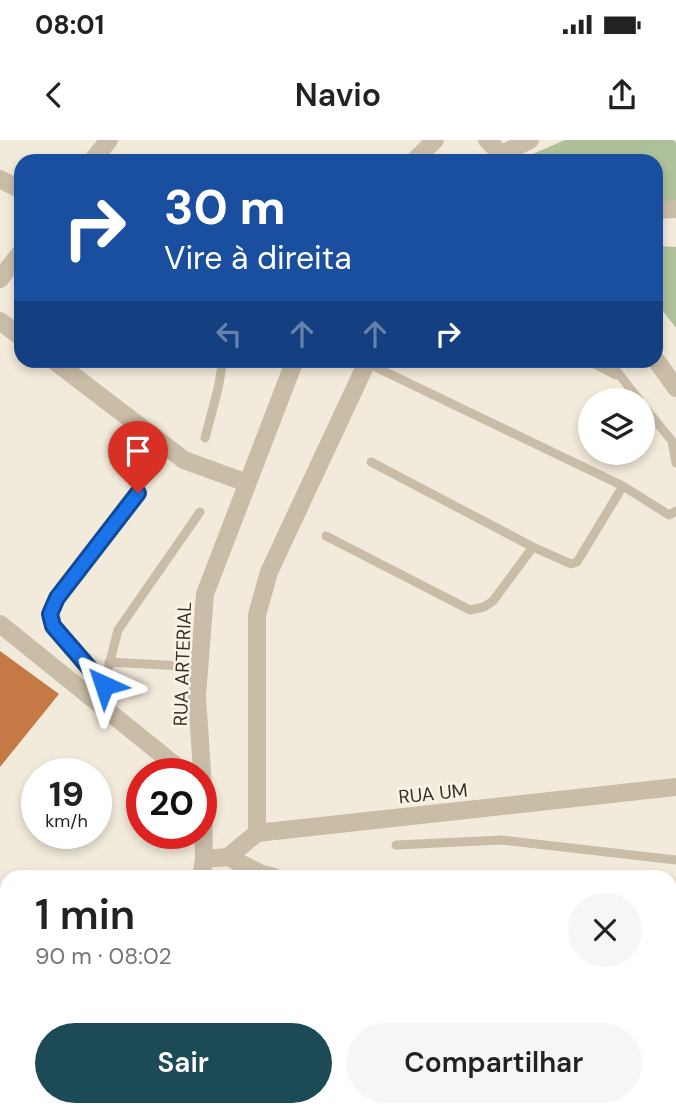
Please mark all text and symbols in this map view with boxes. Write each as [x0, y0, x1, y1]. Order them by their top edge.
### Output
text: 08:01 [35, 8, 104, 42]
text: Navio [295, 74, 381, 116]
icon: back [35, 76, 73, 114]
icon: share [603, 76, 641, 114]
text: 30 m [164, 175, 286, 239]
icon: right [49, 182, 140, 273]
text: Vire à direita [164, 237, 352, 279]
icon: left [210, 315, 248, 353]
icon: ahead [283, 315, 321, 353]
icon: ahead [356, 315, 394, 353]
icon: right [429, 315, 467, 353]
map controls [578, 388, 655, 465]
button: layers [578, 388, 655, 465]
pin [108, 421, 168, 493]
icon: arrive [119, 432, 157, 470]
street label: RUA ARTERIAL [168, 601, 197, 727]
position arrow [67, 648, 141, 722]
speed limit sign: 20 [126, 758, 217, 849]
text: 19 [49, 771, 84, 817]
street label: RUA UM [397, 777, 469, 810]
text: km/h [45, 809, 88, 833]
text: 1 min [35, 887, 135, 942]
button: close [568, 893, 642, 967]
text: 90 m · 08:02 [35, 941, 172, 971]
button: Sair [35, 1023, 332, 1103]
button: Compartilhar [346, 1023, 642, 1103]

